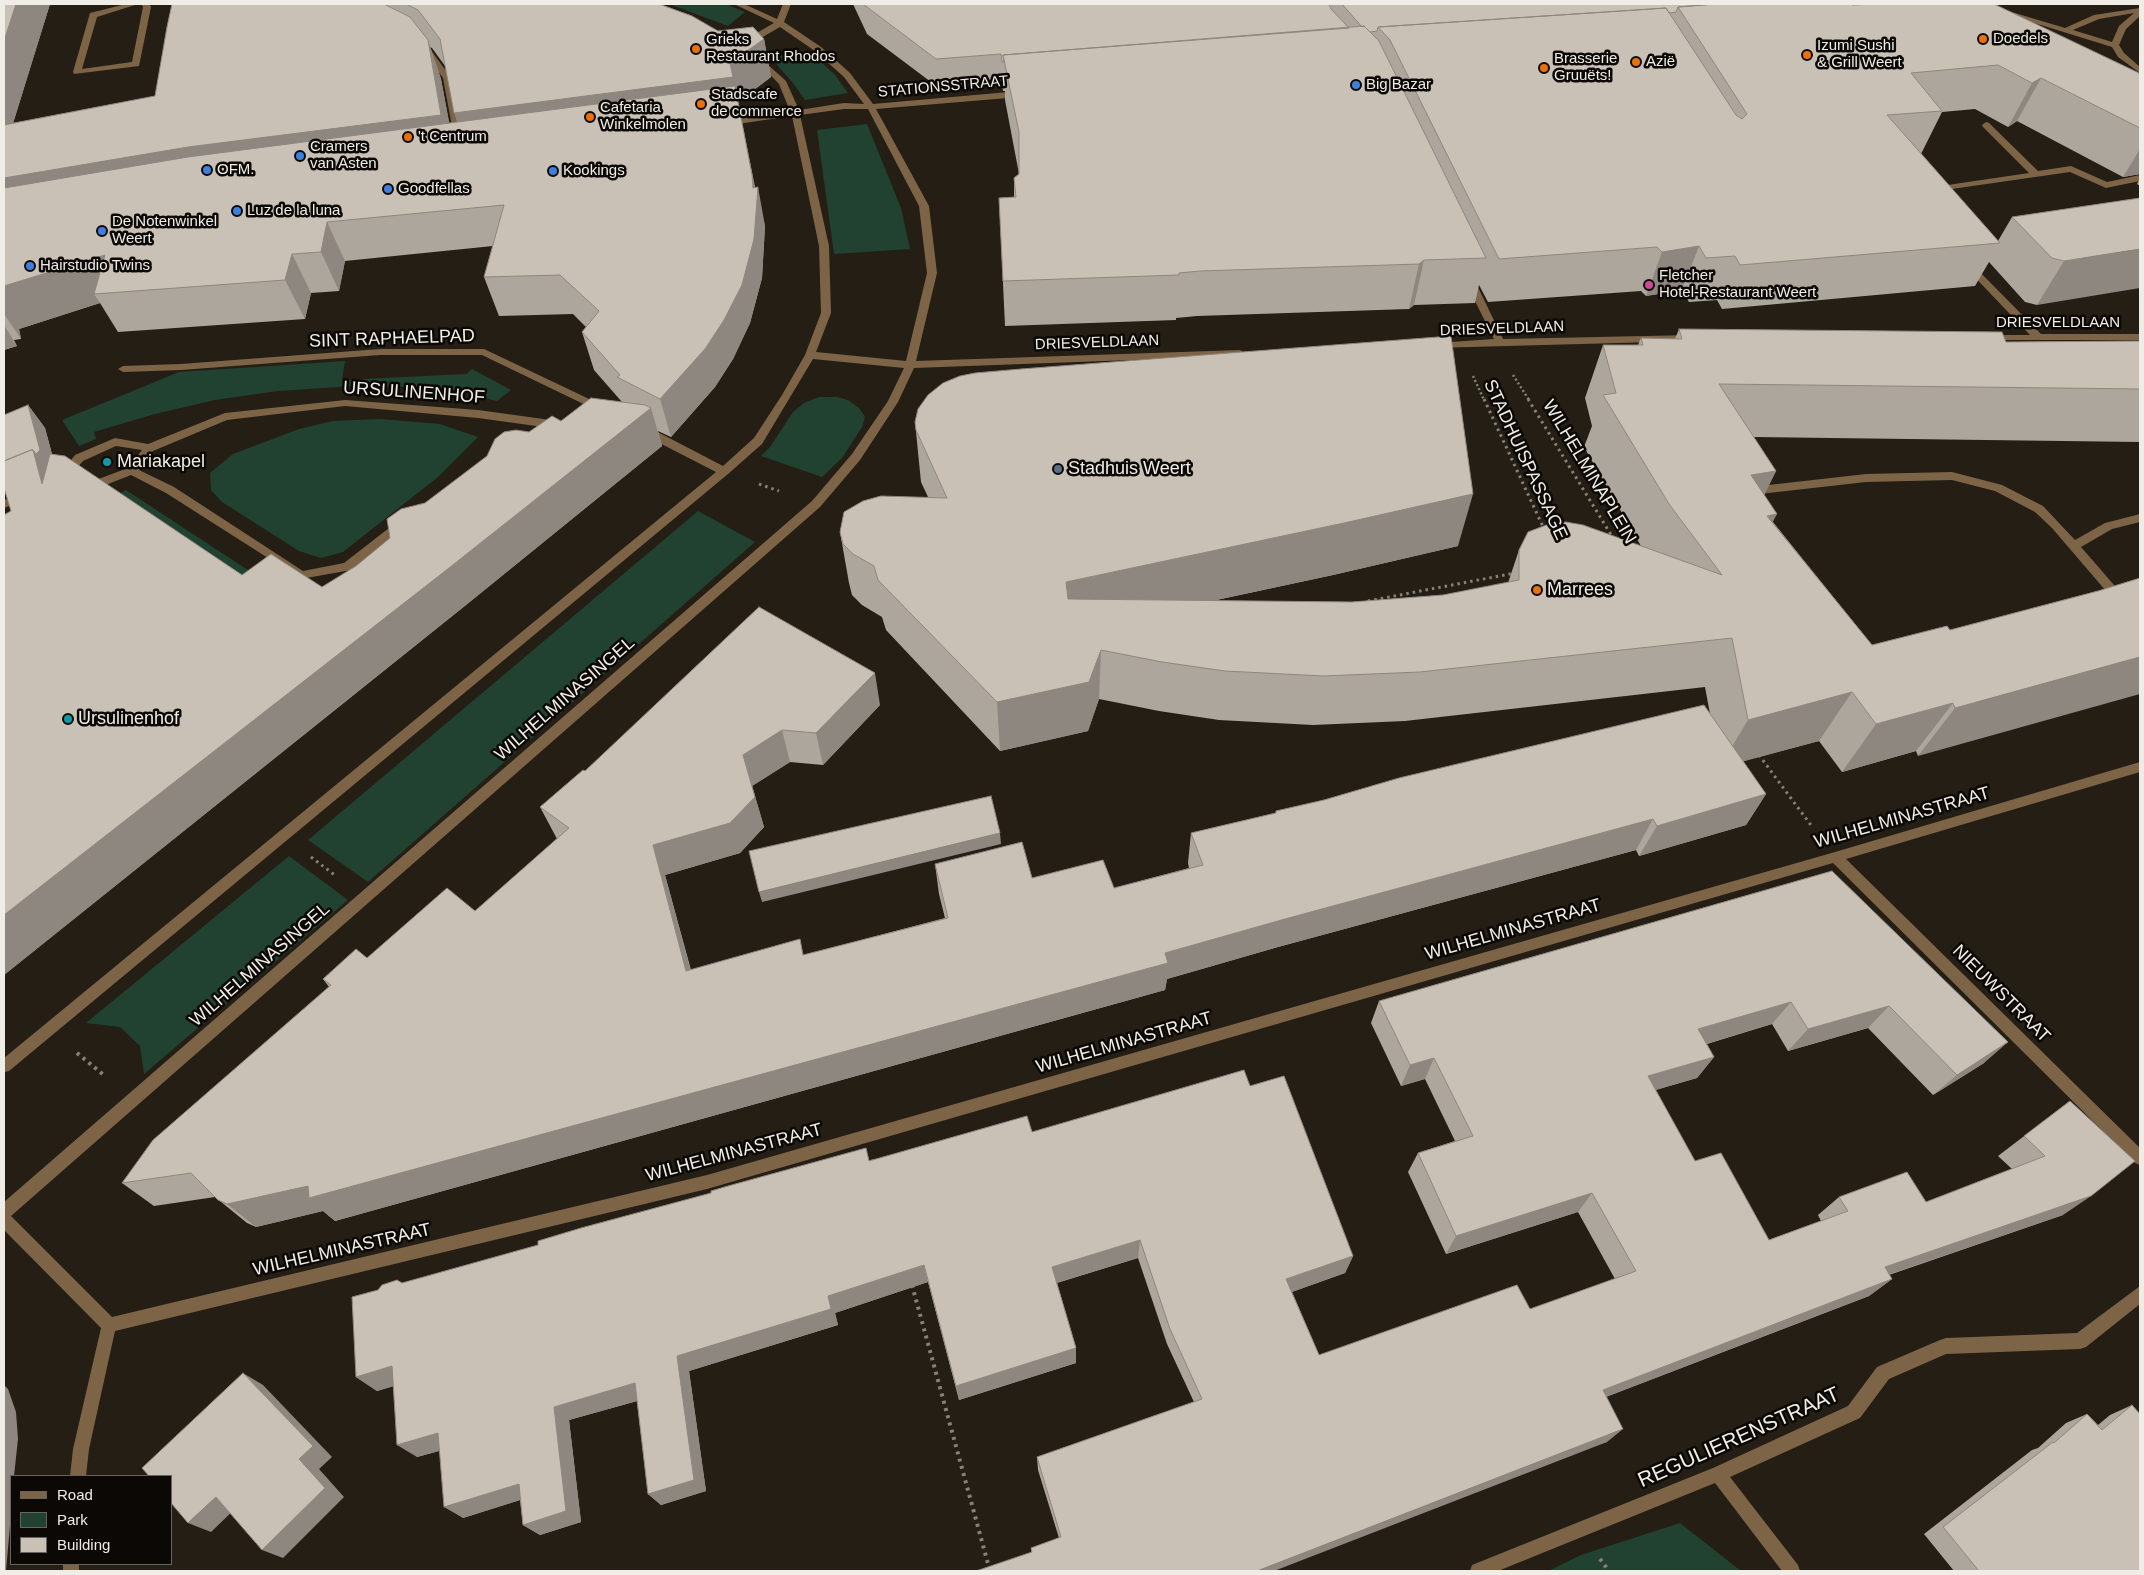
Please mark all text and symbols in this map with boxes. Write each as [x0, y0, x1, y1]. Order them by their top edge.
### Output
place label: Doedels [1993, 30, 2048, 48]
place label: Grieks Restaurant Rhodos [706, 31, 835, 66]
marker: Doedels [1977, 33, 1989, 45]
place label: Izumi Sushi & Grill Weert [1817, 37, 1902, 72]
marker: Grieks Restaurant Rhodos [690, 43, 702, 55]
marker: Izumi Sushi & Grill Weert [1801, 49, 1813, 61]
place label: Brasserie Gruuëts! [1554, 50, 1617, 85]
place label: Azië [1646, 53, 1675, 71]
marker: Azië [1630, 56, 1642, 68]
marker: Brasserie Gruuëts! [1538, 62, 1550, 74]
street label: STATIONSSTRAAT [877, 72, 1009, 102]
place label: Big Bazar [1366, 76, 1431, 94]
marker: Big Bazar [1350, 79, 1362, 91]
place label: Stadscafe de commerce [711, 86, 802, 121]
marker: Stadscafe de commerce [695, 98, 707, 110]
place label: Cafetaria Winkelmolen [600, 99, 686, 134]
marker: Cafetaria Winkelmolen [584, 111, 596, 123]
place label: 't Centrum [418, 128, 487, 146]
marker: 't Centrum [402, 131, 414, 143]
place label: Cramers van Asten [310, 138, 377, 173]
marker: Cramers van Asten [294, 150, 306, 162]
place label: OFM. [217, 161, 254, 179]
place label: Kookings [563, 162, 625, 180]
marker: OFM. [201, 164, 213, 176]
marker: Kookings [547, 165, 559, 177]
place label: Goodfellas [398, 180, 470, 198]
marker: Goodfellas [382, 183, 394, 195]
place label: Luz de la luna [247, 202, 340, 220]
marker: Luz de la luna [231, 205, 243, 217]
place label: De Notenwinkel Weert [112, 213, 217, 248]
marker: De Notenwinkel Weert [96, 225, 108, 237]
place label: Hairstudio Twins [40, 257, 150, 275]
marker: Hairstudio Twins [24, 260, 36, 272]
place label: Fletcher Hotel-Restaurant Weert [1659, 267, 1816, 302]
marker: Fletcher Hotel-Restaurant Weert [1643, 279, 1655, 291]
street label: DRIESVELDLAAN [1996, 314, 2120, 332]
street label: DRIESVELDLAAN [1440, 318, 1564, 340]
street label: SINT RAPHAELPAD [309, 325, 475, 353]
street label: DRIESVELDLAAN [1035, 332, 1159, 354]
street label: STADHUISPASSAGE [1478, 376, 1572, 544]
street label: URSULINENHOF [342, 377, 486, 409]
street label: WILHELMINAPLEIN [1537, 396, 1641, 548]
place label: Mariakapel [117, 451, 205, 473]
marker: Mariakapel [101, 456, 113, 468]
place label: Stadhuis Weert [1068, 458, 1191, 480]
marker: Stadhuis Weert [1052, 463, 1064, 475]
place label: Marrees [1547, 579, 1613, 601]
marker: Marrees [1531, 584, 1543, 596]
street label: WILHELMINASINGEL [491, 632, 639, 766]
place label: Ursulinenhof [78, 708, 179, 730]
marker: Ursulinenhof [62, 713, 74, 725]
street label: WILHELMINASTRAAT [1812, 783, 1992, 853]
street label: WILHELMINASTRAAT [1423, 895, 1603, 965]
street label: WILHELMINASINGEL [186, 898, 334, 1032]
street label: NIEUWSTRAAT [1948, 941, 2054, 1047]
street label: WILHELMINASTRAAT [1034, 1008, 1214, 1078]
street label: WILHELMINASTRAAT [643, 1119, 825, 1187]
street label: WILHELMINASTRAAT [251, 1219, 433, 1281]
street label: REGULIERENSTRAAT [1634, 1382, 1844, 1494]
legend [10, 1475, 172, 1565]
text: Road [57, 1486, 93, 1503]
text: Park [57, 1511, 88, 1528]
text: Building [57, 1536, 110, 1553]

